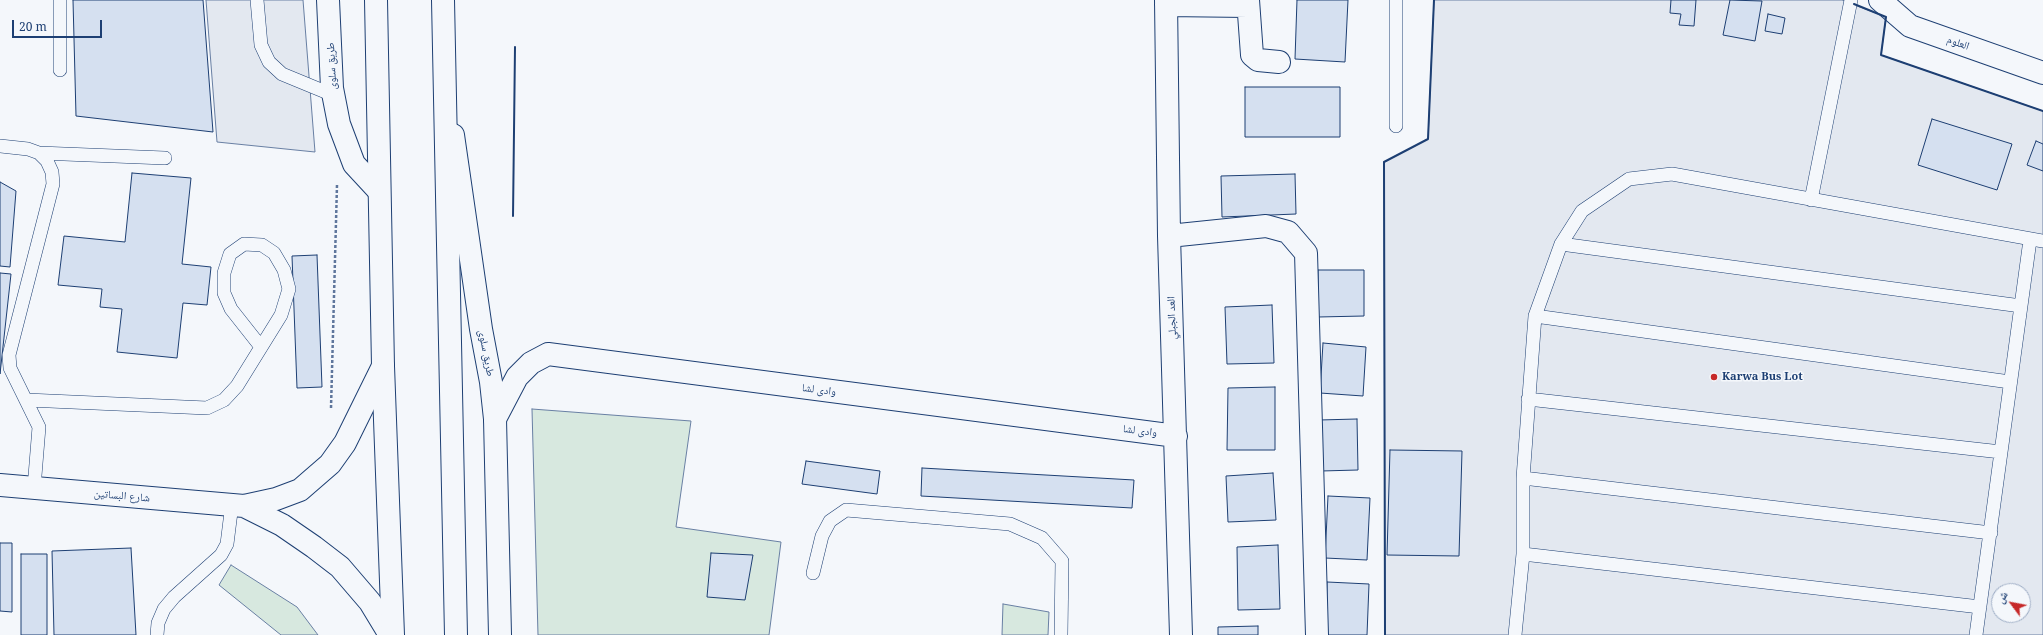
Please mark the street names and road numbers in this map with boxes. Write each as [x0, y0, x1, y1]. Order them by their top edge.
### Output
street label: العلوم [1945, 33, 1971, 53]
street label: طريق سلوى [324, 42, 340, 90]
street label: العد الجبلي [1165, 296, 1179, 340]
street label: طريق سلوى [475, 329, 497, 377]
street label: وادى لشا [801, 381, 837, 399]
street label: وادى لشا [1122, 422, 1158, 440]
street label: شارع البساتين [93, 487, 151, 505]

